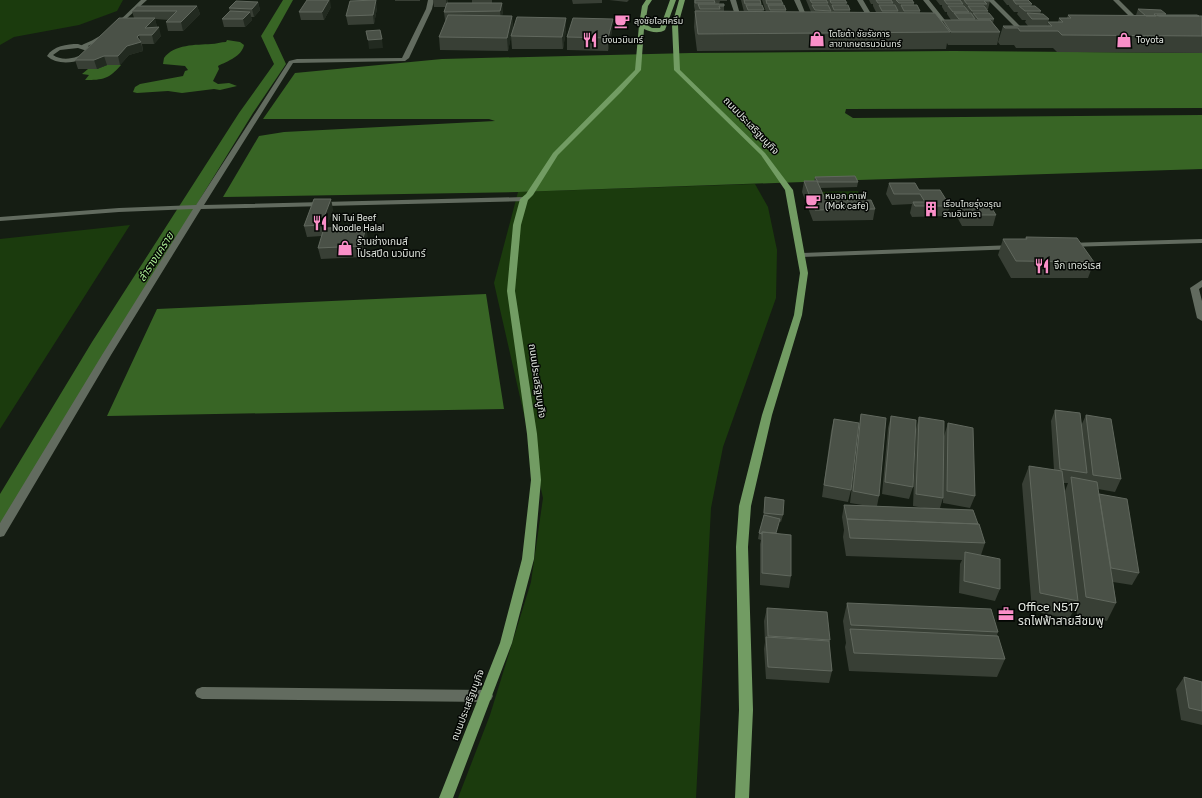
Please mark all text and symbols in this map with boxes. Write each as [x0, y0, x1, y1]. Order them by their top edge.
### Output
cafe icon: ลุงชัยไอศครีม [613, 12, 631, 30]
place label: ลุงชัยไอศครีม [634, 16, 683, 26]
place label: โตโยต้า ชัยรัชการ สาขาเกษตรนวมินทร์ [829, 29, 902, 49]
shop icon: โตโยต้า ชัยรัชการ สาขาเกษตรนวมินทร์ [808, 30, 826, 48]
restaurant icon: บึงนวมินทร์ [581, 31, 599, 49]
shop icon: Toyota [1115, 31, 1133, 49]
place label: บึงนวมินทร์ [602, 35, 644, 45]
place label: Toyota [1136, 35, 1164, 45]
street label: ถนนประเสริฐมนูกิจ [721, 95, 781, 157]
place label: หมอก คาเฟ่ (Mok cafe) [825, 191, 869, 211]
cafe icon: หมอก คาเฟ่ (Mok cafe) [804, 192, 822, 210]
place label: เรือนไทยรุ่งอรุณ รามอินทรา [943, 199, 1001, 219]
building icon: เรือนไทยรุ่งอรุณ รามอินทรา [922, 200, 940, 218]
place label: Ni Tui Beef Noodle Halal [332, 213, 384, 233]
restaurant icon: Ni Tui Beef Noodle Halal [311, 214, 329, 232]
water label: ลำรางแคราย [135, 229, 177, 284]
place label: ร้านช่างเกมส์ โปรสปีด นวมินทร์ [357, 235, 426, 260]
shop icon: ร้านช่างเกมส์ โปรสปีด นวมินทร์ [336, 239, 354, 257]
restaurant icon: จึก เทอร์เรส [1033, 257, 1051, 275]
place label: จึก เทอร์เรส [1053, 260, 1101, 272]
street label: ถนนประเสริฐมนูกิจ [526, 343, 548, 419]
place label: Office N517 รถไฟฟ้าสายสีชมพู [1018, 600, 1104, 628]
office icon: Office N517 รถไฟฟ้าสายสีชมพู [997, 605, 1015, 623]
street label: ถนนประเสริฐมนูกิจ [449, 668, 487, 742]

